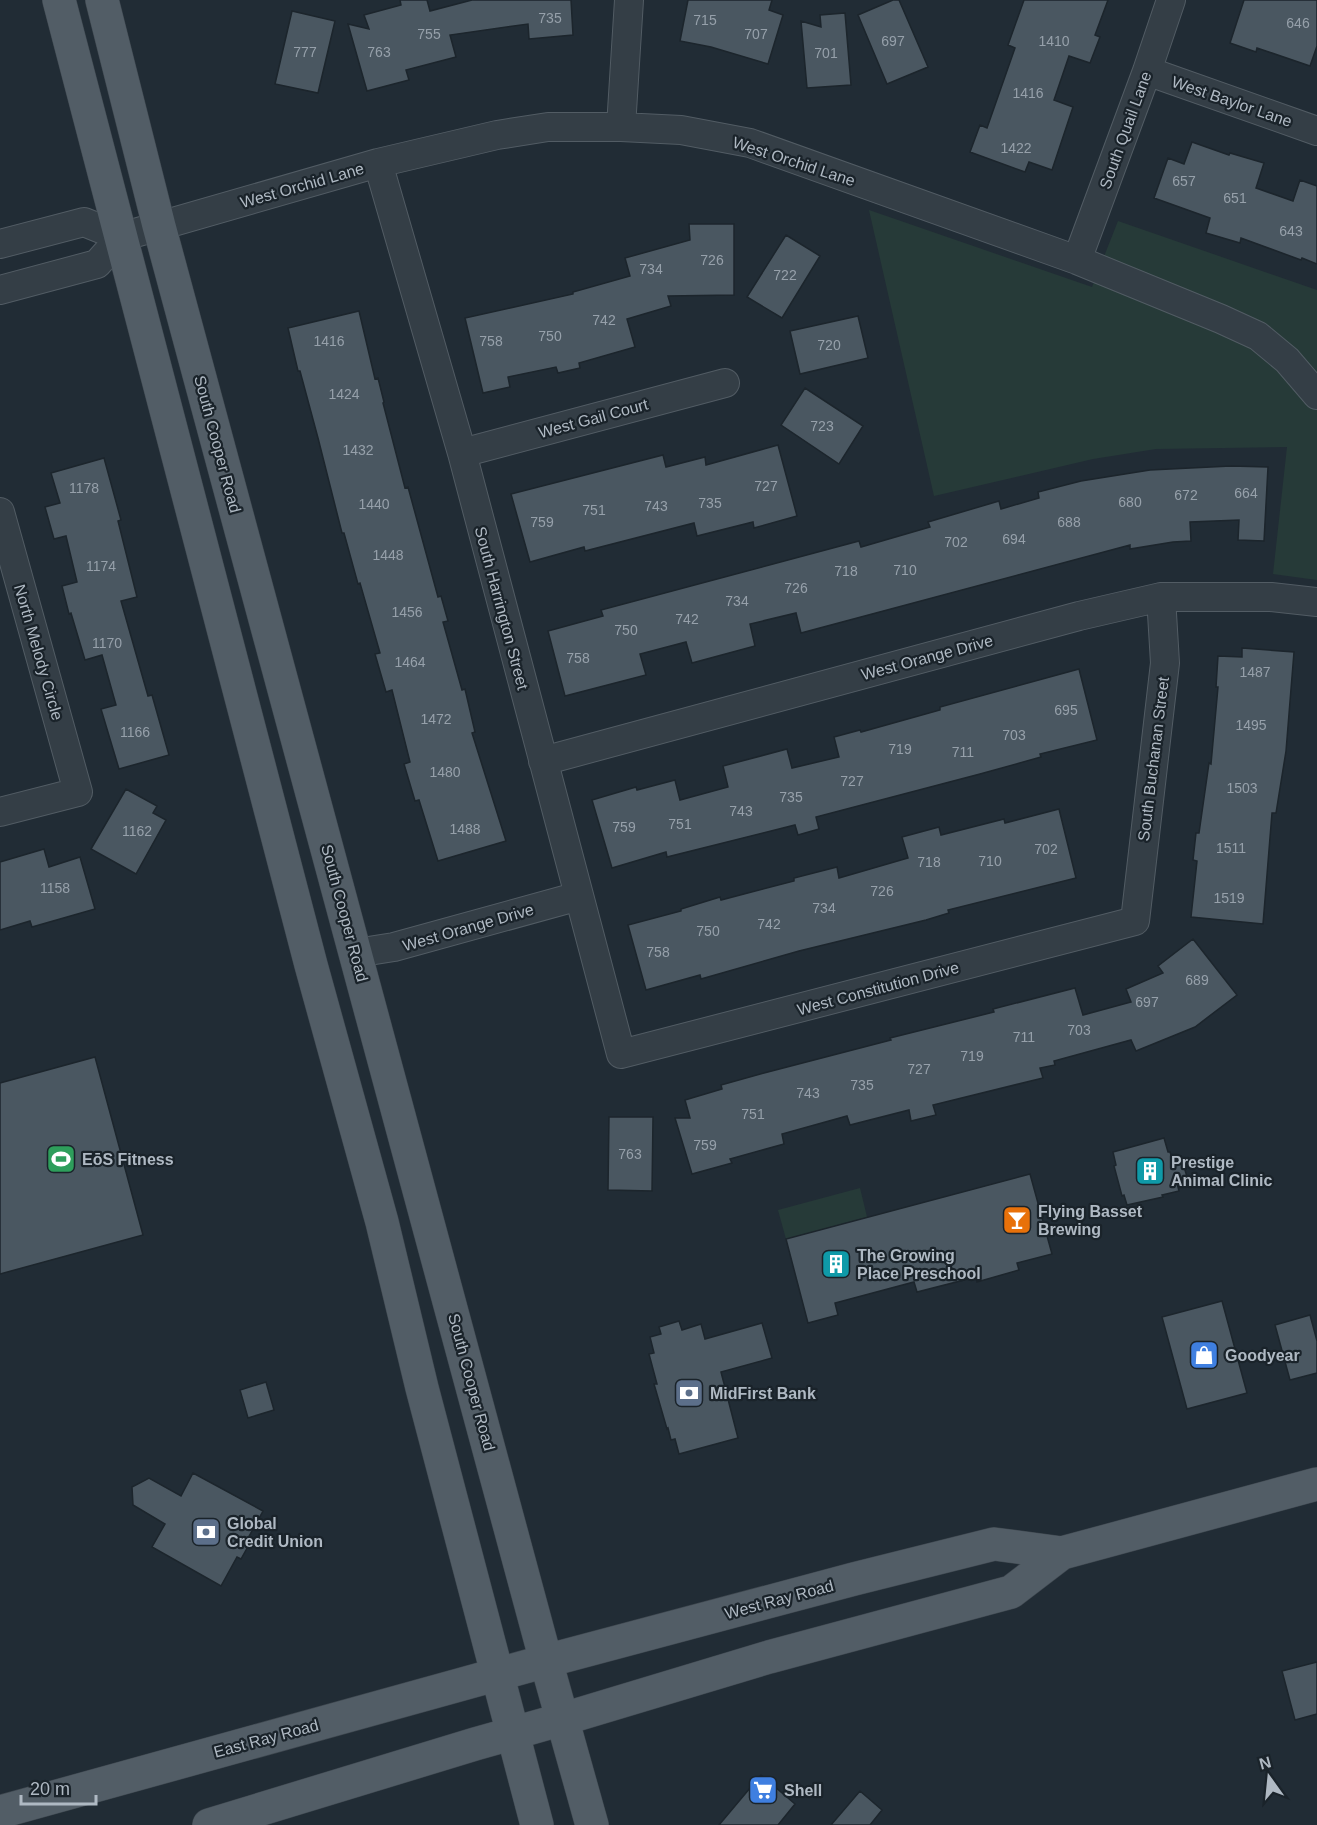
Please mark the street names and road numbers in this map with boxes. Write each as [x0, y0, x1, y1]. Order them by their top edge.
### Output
street label: South Quail Lane [1096, 69, 1155, 191]
street label: West Baylor Lane [1170, 73, 1294, 130]
street label: West Orchid Lane [730, 134, 857, 189]
street label: West Orchid Lane [238, 160, 366, 211]
street label: South Cooper Road [191, 374, 244, 515]
street label: West Gail Court [537, 396, 650, 441]
street label: South Harrington Street [472, 525, 532, 692]
street label: North Melody Circle [11, 582, 66, 722]
street label: West Orange Drive [859, 632, 995, 683]
street label: South Buchanan Street [1135, 675, 1172, 842]
street label: South Cooper Road [318, 843, 371, 984]
street label: West Orange Drive [401, 901, 536, 954]
street label: West Constitution Drive [795, 959, 961, 1018]
street label: South Cooper Road [445, 1312, 498, 1453]
street label: West Ray Road [723, 1577, 835, 1622]
street label: East Ray Road [212, 1716, 320, 1761]

